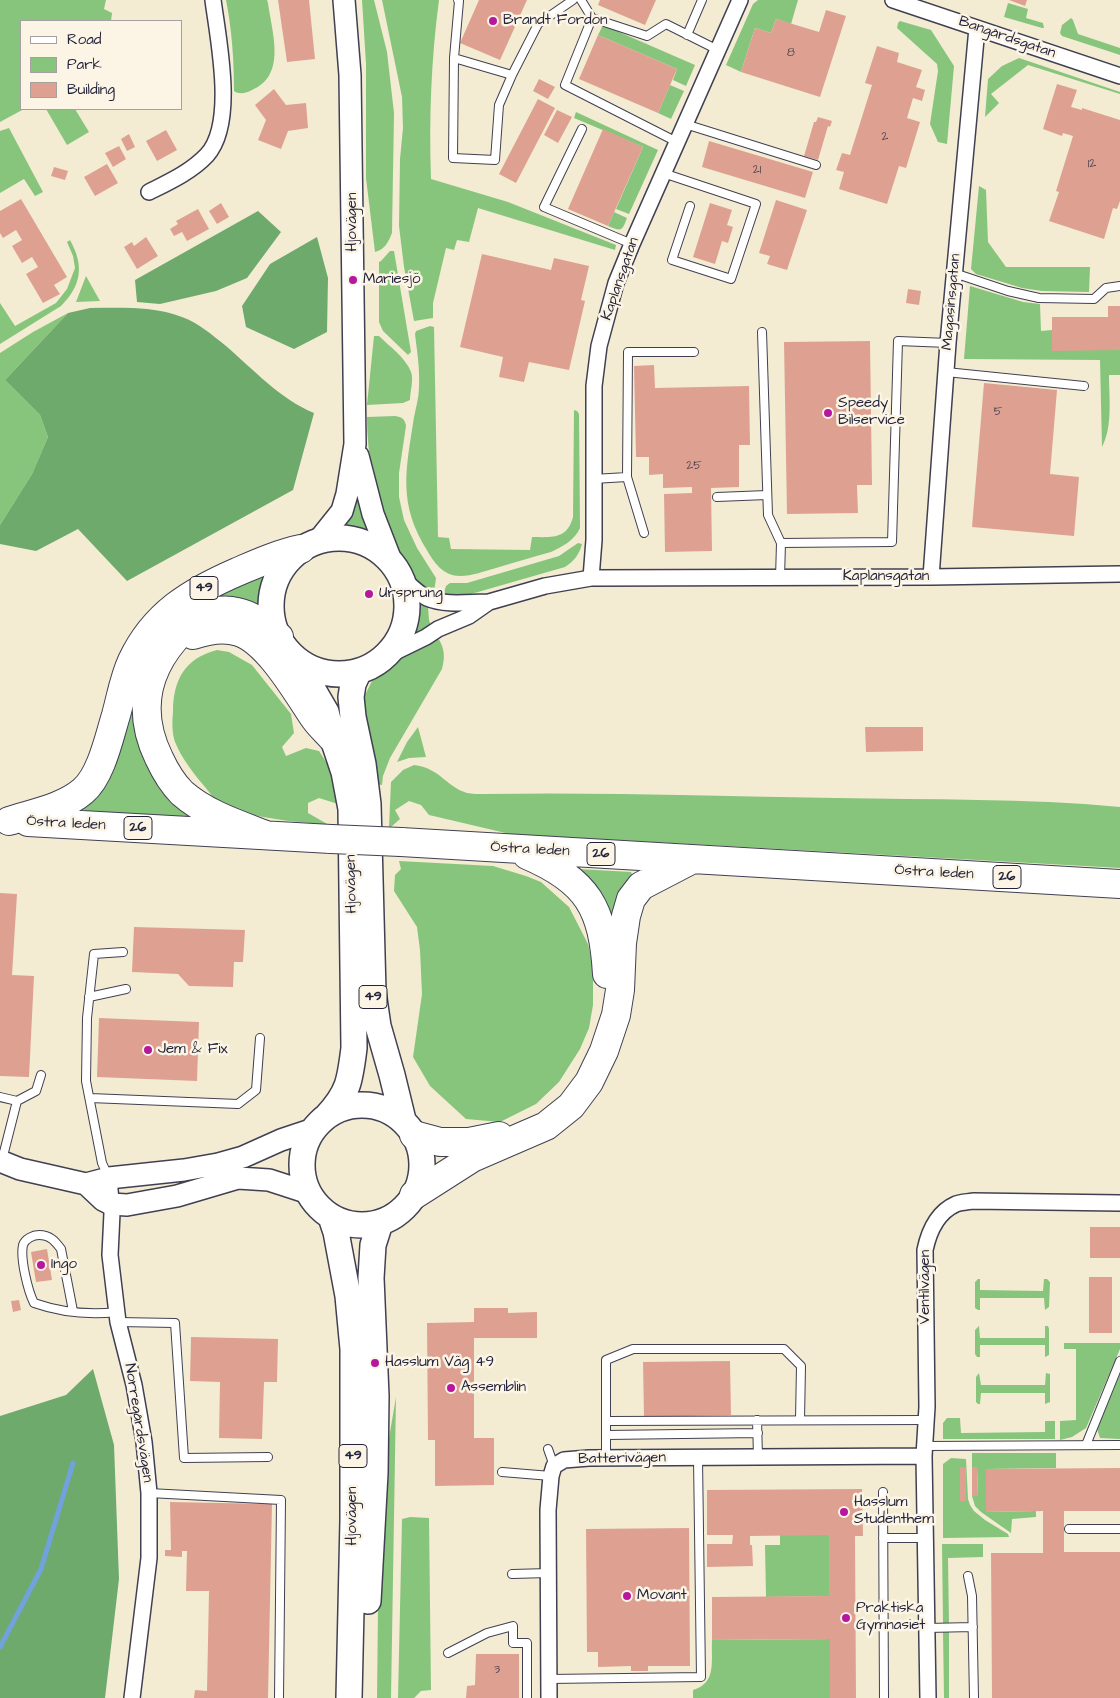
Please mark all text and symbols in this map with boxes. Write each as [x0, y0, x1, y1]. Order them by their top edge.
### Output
place label: Brandt Fordon [503, 12, 608, 30]
street label: Bangårdsgatan [956, 13, 1058, 63]
marker: Brandt Fordon [487, 15, 499, 27]
legend [20, 20, 182, 110]
text: Road [67, 29, 101, 50]
house number: 8 [787, 46, 795, 60]
text: Park [67, 54, 102, 75]
text: Building [67, 79, 115, 100]
house number: 2 [882, 130, 888, 144]
house number: 12 [1088, 157, 1096, 171]
house number: 21 [753, 163, 761, 177]
street label: Hjovägen [344, 193, 362, 251]
street label: Kaplansgatan [598, 235, 644, 323]
street label: Magasinsgatan [939, 253, 965, 351]
place label: Mariesjö [363, 271, 420, 289]
marker: Mariesjö [347, 274, 359, 286]
place label: Speedy Bilservice [838, 395, 905, 430]
house number: 5 [994, 405, 1002, 419]
marker: Speedy Bilservice [822, 407, 834, 419]
house number: 25 [686, 459, 702, 473]
street label: Kaplansgatan [843, 568, 929, 586]
road number: 49 [190, 576, 218, 600]
place label: Ursprung [379, 585, 443, 603]
marker: Ursprung [363, 588, 375, 600]
street label: Östra leden [26, 813, 106, 835]
road number: 26 [124, 816, 152, 840]
street label: Östra leden [490, 839, 570, 861]
road number: 26 [587, 842, 615, 866]
street label: Hjovägen [342, 854, 362, 914]
street label: Östra leden [894, 862, 974, 884]
road number: 26 [993, 866, 1021, 889]
road number: 49 [359, 986, 387, 1009]
place label: Jem & Fix [158, 1041, 228, 1059]
marker: Jem & Fix [142, 1044, 154, 1056]
street label: Ventilvägen [917, 1250, 935, 1324]
place label: Ingo [51, 1256, 77, 1274]
marker: Ingo [35, 1259, 47, 1271]
place label: Hasslum Väg 49 [385, 1354, 494, 1372]
marker: Hasslum Väg 49 [369, 1357, 381, 1369]
street label: Norregårdsvägen [120, 1362, 156, 1484]
place label: Assemblin [461, 1379, 526, 1397]
marker: Assemblin [445, 1382, 457, 1394]
road number: 49 [339, 1444, 367, 1468]
street label: Batterivägen [578, 1449, 666, 1469]
street label: Hjovägen [344, 1487, 362, 1545]
place label: Hasslum Studenthem [854, 1494, 934, 1529]
marker: Hasslum Studenthem [838, 1506, 850, 1518]
place label: Movant [637, 1587, 687, 1605]
marker: Movant [621, 1590, 633, 1602]
place label: Praktiska Gymnasiet [856, 1600, 925, 1635]
marker: Praktiska Gymnasiet [840, 1612, 852, 1624]
house number: 3 [494, 1663, 500, 1677]

